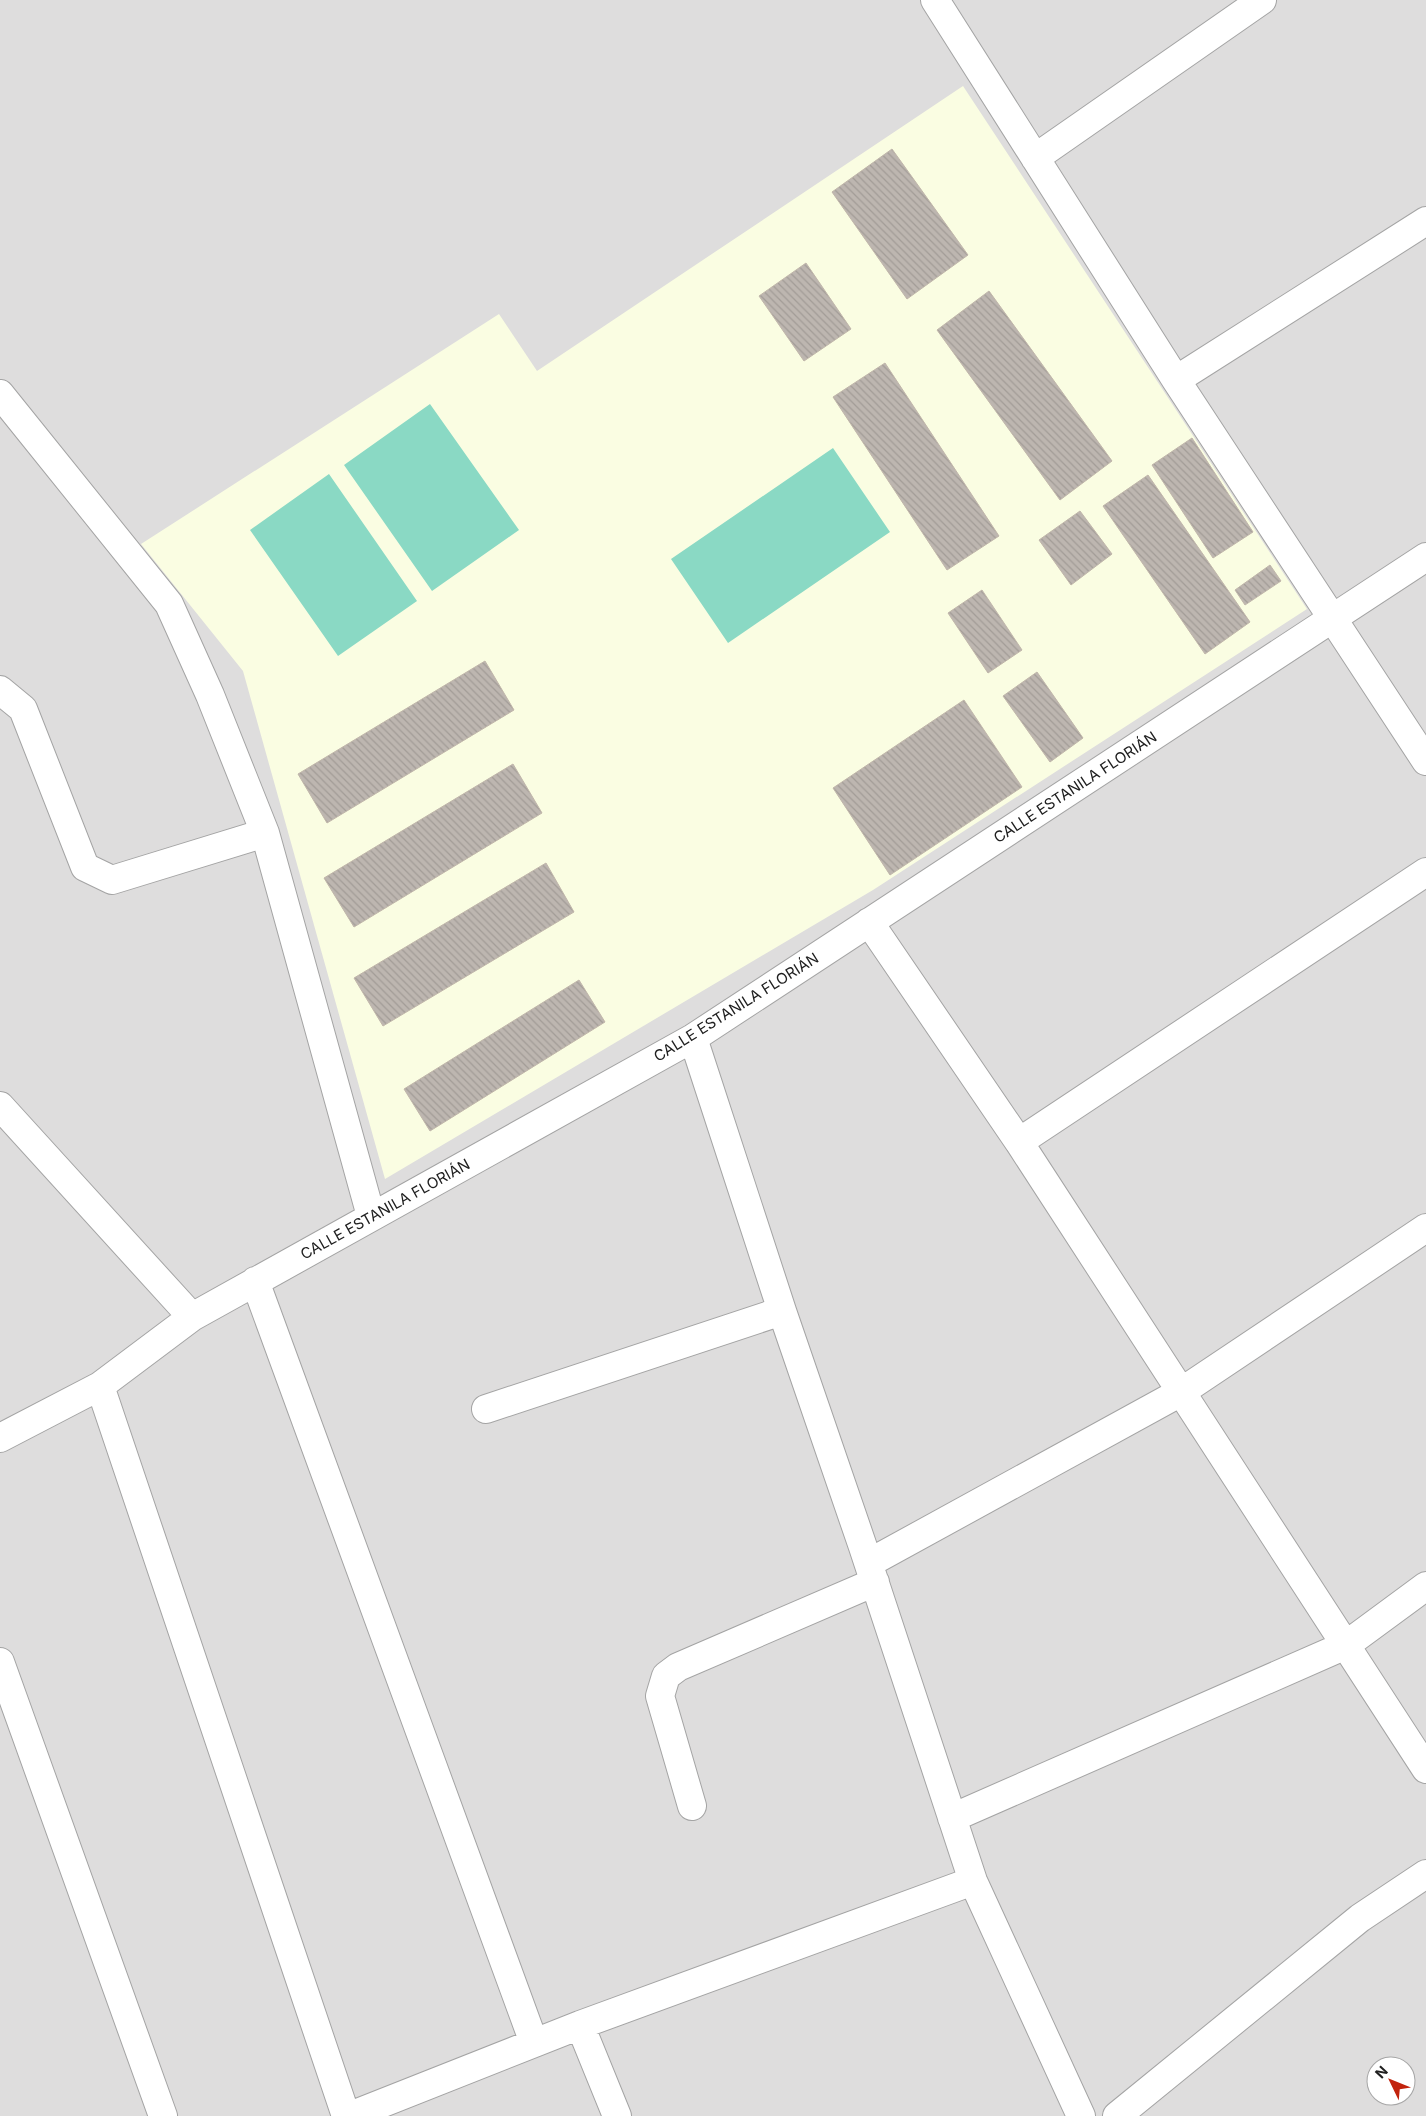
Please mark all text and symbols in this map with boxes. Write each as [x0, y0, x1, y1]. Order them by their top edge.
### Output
street label: CALLE ESTANILA FLORIÁN [990, 727, 1160, 847]
street label: CALLE ESTANILA FLORIÁN [650, 948, 822, 1066]
street label: CALLE ESTANILA FLORIÁN [297, 1154, 473, 1264]
north arrow [1366, 2056, 1416, 2106]
text: N [1371, 2062, 1391, 2081]

